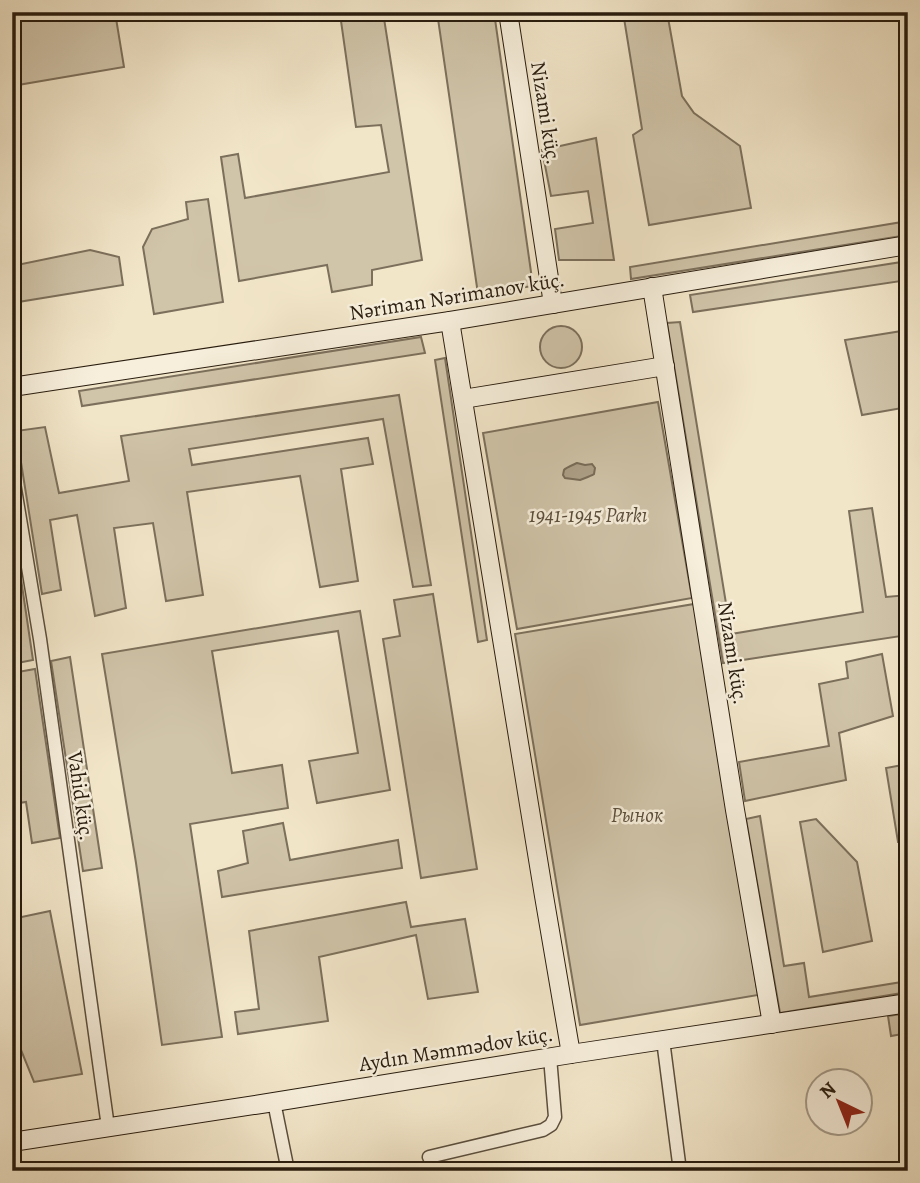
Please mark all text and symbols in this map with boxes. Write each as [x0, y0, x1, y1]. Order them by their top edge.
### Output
street label: Nizami küç. [524, 59, 568, 167]
street label: Nəriman Nərimanov küç. [347, 265, 567, 327]
park label: 1941-1945 Parkı [529, 501, 647, 529]
street label: Nizami küç. [711, 599, 755, 707]
street label: Vahid küç. [61, 749, 101, 842]
park label: Рынок [611, 801, 663, 829]
street label: Aydın Məmmədov küç. [356, 1020, 555, 1078]
north arrow [804, 1068, 874, 1138]
text: N [814, 1076, 842, 1105]

